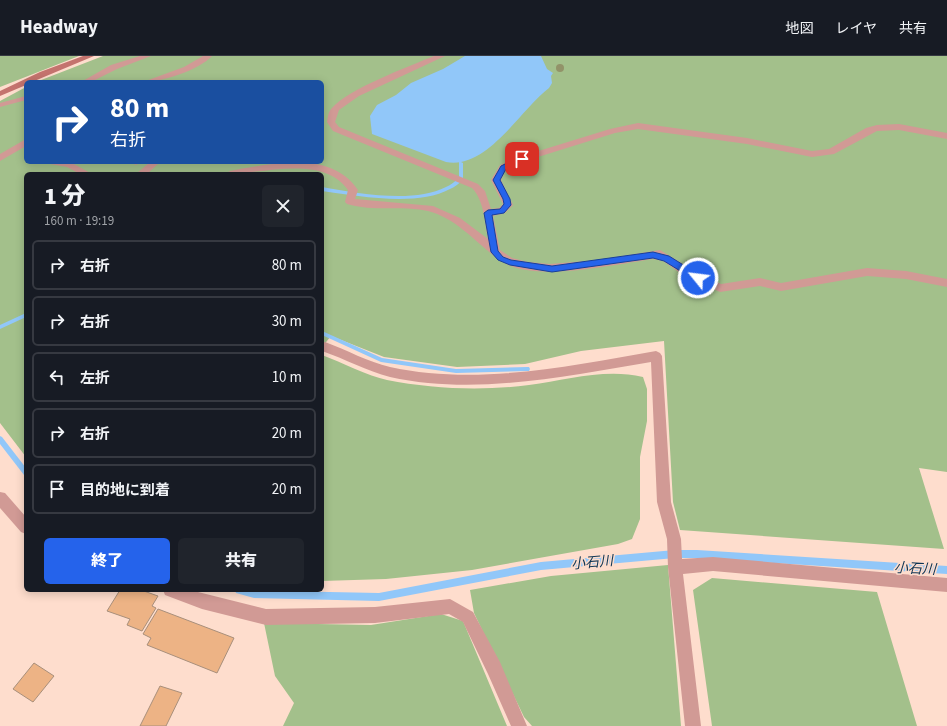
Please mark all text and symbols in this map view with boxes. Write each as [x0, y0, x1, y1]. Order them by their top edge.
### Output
text: Headway [20, 14, 98, 41]
text: 地図 [785, 19, 813, 39]
text: レイヤ [835, 19, 877, 39]
text: 共有 [899, 19, 927, 39]
text: 80 m [110, 88, 169, 128]
icon: right [44, 96, 96, 148]
text: 右折 [110, 128, 146, 153]
pin [505, 142, 539, 176]
icon: arrive [511, 148, 533, 170]
text: 1 分 [44, 179, 86, 214]
button: close [262, 185, 304, 227]
text: 160 m · 19:19 [44, 212, 114, 230]
icon: right [46, 254, 68, 276]
text: 80 m [272, 255, 302, 276]
text: 右折 [80, 256, 110, 277]
position arrow [677, 257, 719, 299]
icon: right [46, 310, 68, 332]
text: 30 m [272, 311, 302, 332]
text: 右折 [80, 312, 110, 333]
icon: left [46, 366, 68, 388]
text: 10 m [272, 367, 302, 388]
text: 左折 [80, 368, 110, 389]
icon: right [46, 422, 68, 444]
text: 20 m [272, 423, 302, 444]
text: 右折 [80, 424, 110, 445]
icon: arrive [46, 478, 68, 500]
text: 20 m [272, 479, 302, 500]
text: 目的地に到着 [80, 480, 170, 501]
button: 終了 [44, 538, 170, 584]
button: 共有 [178, 538, 304, 584]
water label: 小石川 [570, 551, 616, 575]
water label: 小石川 [893, 558, 938, 580]

